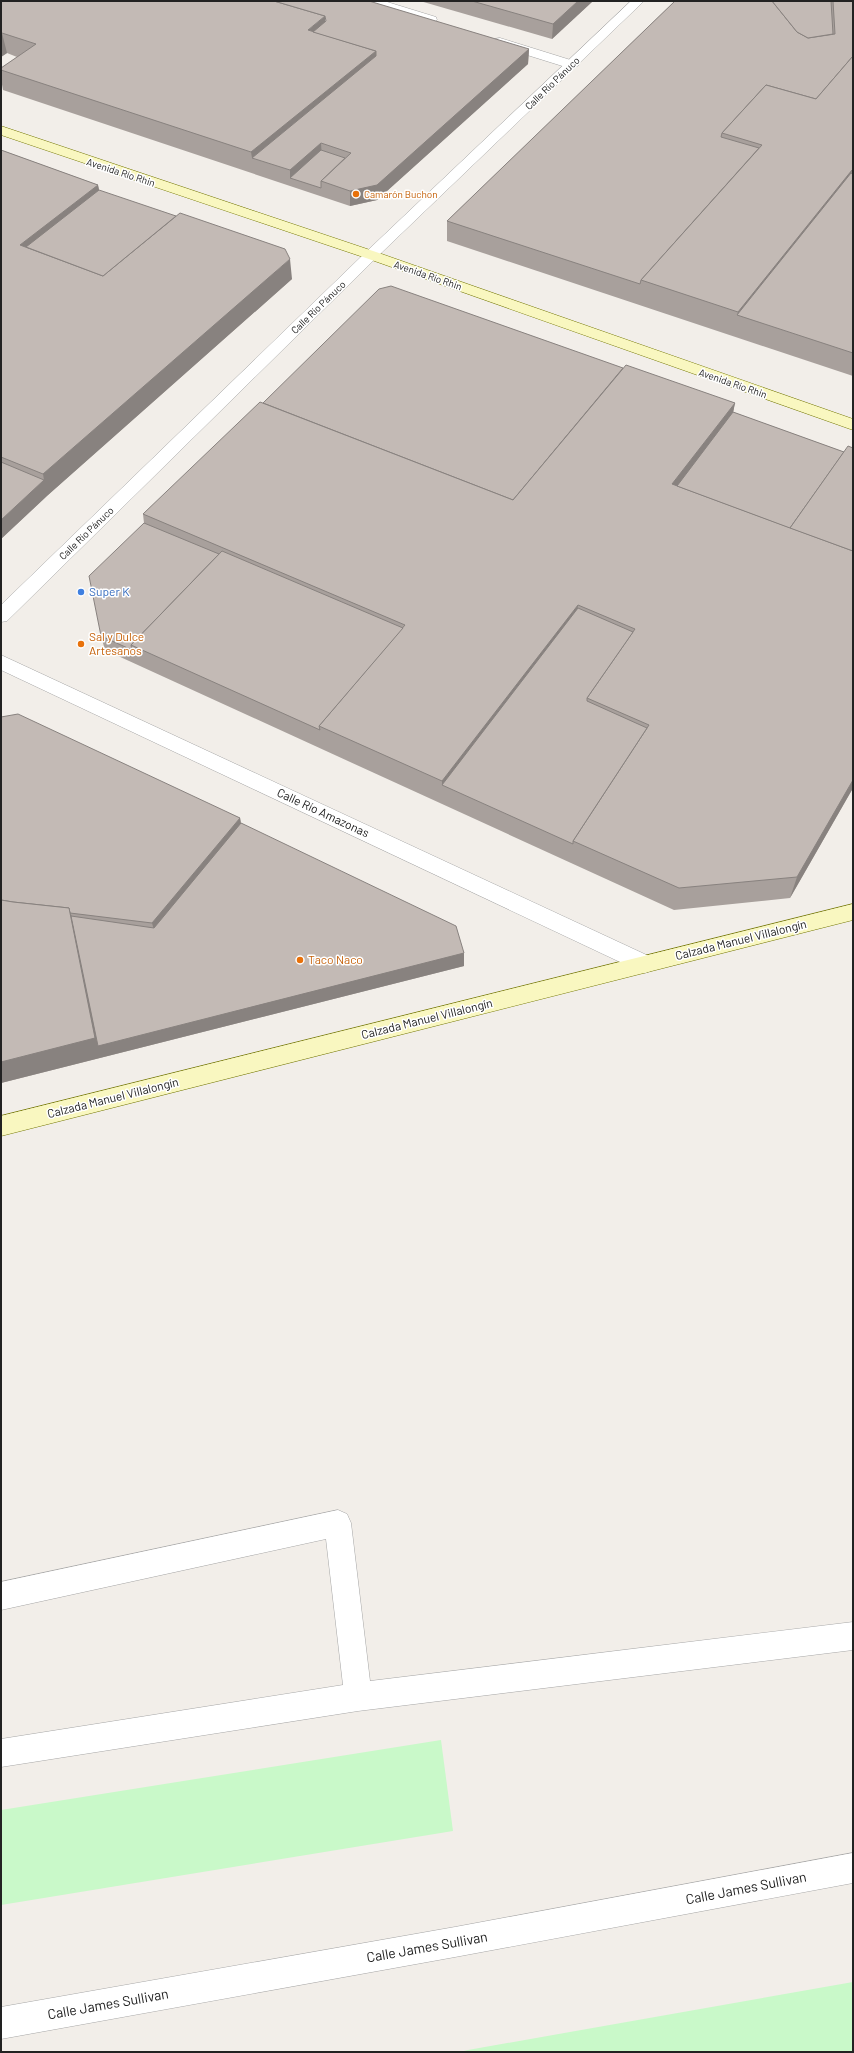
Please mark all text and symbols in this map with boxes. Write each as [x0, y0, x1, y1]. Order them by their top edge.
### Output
street label: Calle Río Pánuco [522, 54, 582, 112]
street label: Avenida Río Rhin [85, 155, 157, 189]
place label: Camarón Buchon [364, 188, 438, 200]
marker: Camarón Buchon [351, 189, 361, 199]
street label: Avenida Río Rhin [392, 258, 464, 292]
street label: Calle Río Pánuco [288, 278, 348, 336]
street label: Avenida Río Rhin [697, 366, 769, 400]
street label: Calle Río Pánuco [56, 504, 116, 562]
place label: Super K [89, 584, 130, 598]
marker: Super K [76, 587, 86, 597]
place label: Sal y Dulce Artesanos [89, 629, 144, 657]
marker: Sal y Dulce Artesanos [76, 639, 86, 649]
street label: Calle Río Amazonas [275, 785, 372, 840]
street label: Calzada Manuel Villalongín [674, 916, 808, 962]
place label: Taco Naco [308, 952, 363, 966]
marker: Taco Naco [295, 955, 305, 965]
street label: Calzada Manuel Villalongín [360, 995, 494, 1041]
street label: Calzada Manuel Villalongín [46, 1074, 180, 1120]
street label: Calle James Sullivan [684, 1867, 808, 1908]
street label: Calle James Sullivan [365, 1927, 489, 1966]
street label: Calle James Sullivan [46, 1984, 170, 2023]

